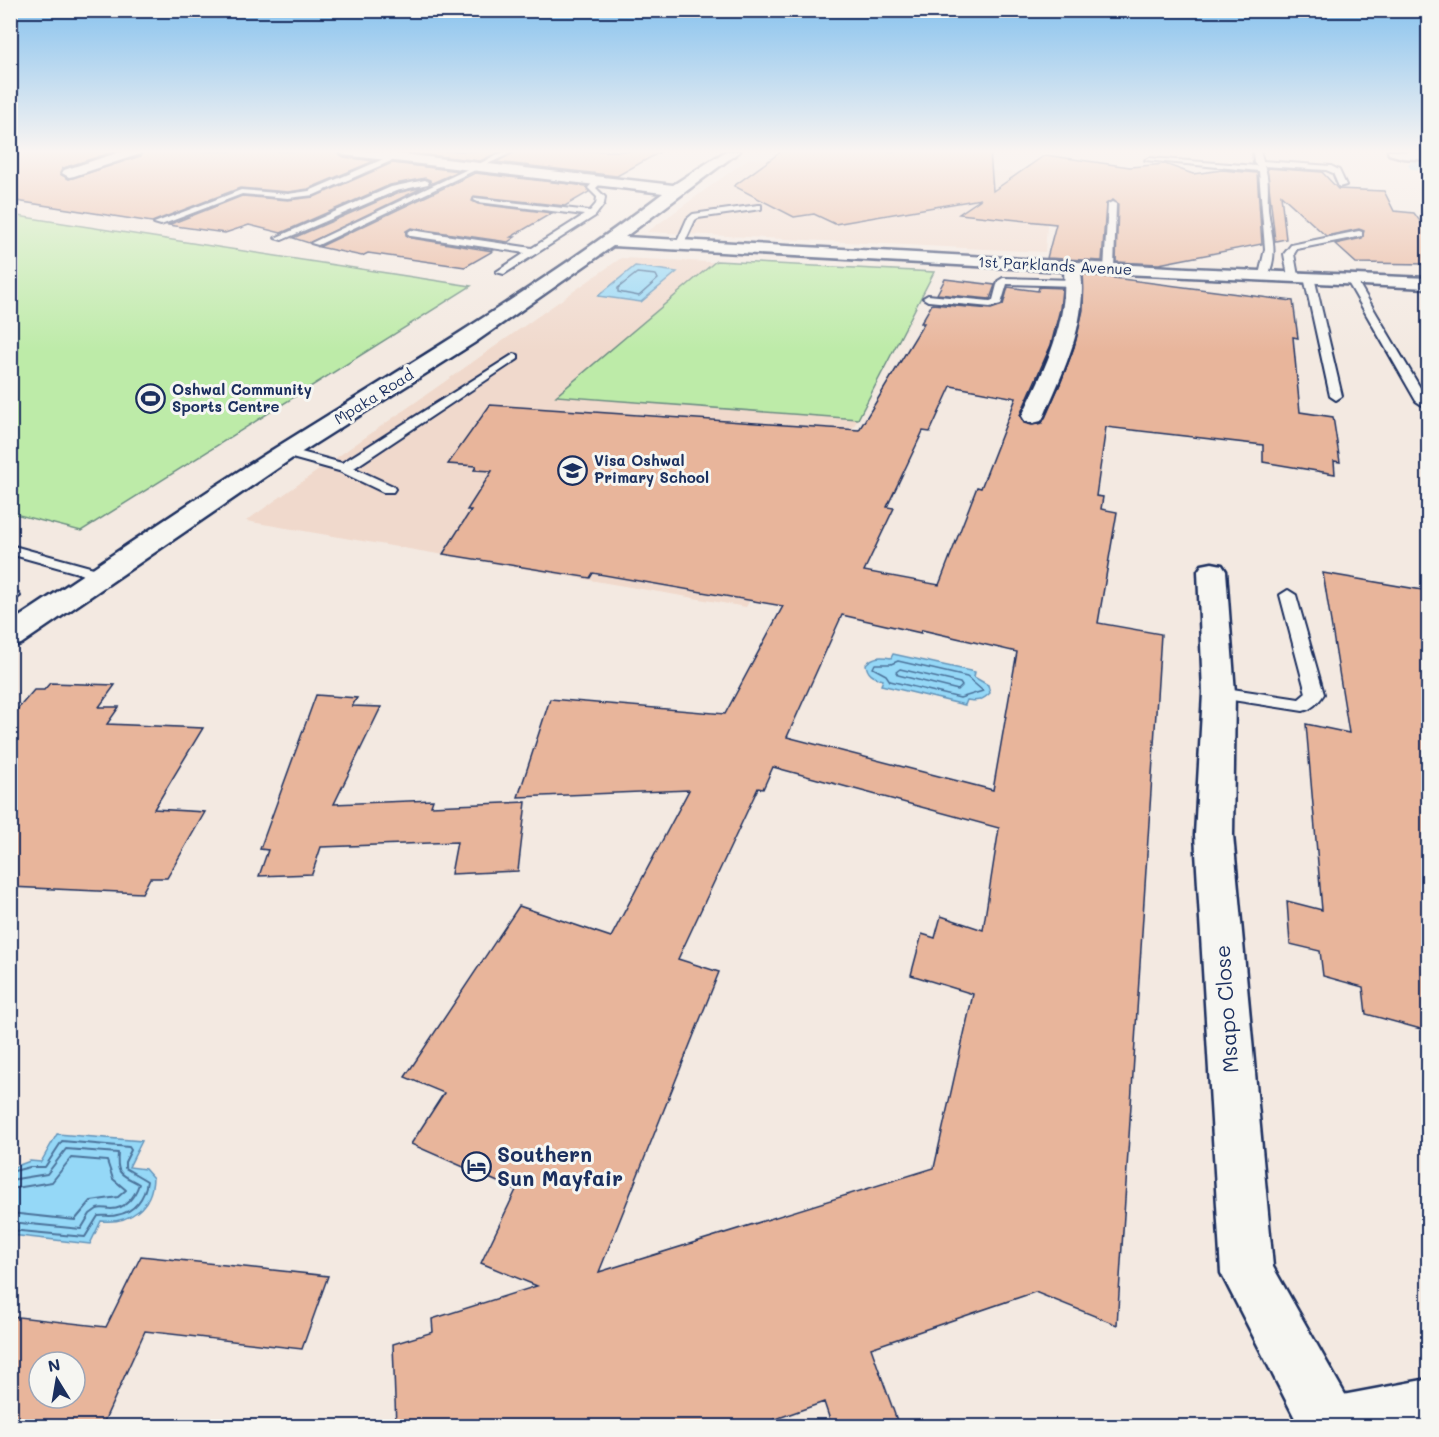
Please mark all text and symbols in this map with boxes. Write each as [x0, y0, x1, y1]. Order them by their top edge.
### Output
street label: 1st Parklands Avenue [977, 251, 1133, 279]
street label: Mpaka Road [330, 364, 417, 428]
place label: Oshwal Community Sports Centre [172, 379, 312, 416]
sports icon: Oshwal Community Sports Centre [135, 383, 167, 415]
place label: Visa Oshwal Primary School [594, 450, 709, 487]
school or university icon: Visa Oshwal Primary School [557, 454, 589, 486]
street label: Msapo Close [1208, 944, 1243, 1074]
place label: Southern Sun Mayfair [497, 1140, 623, 1192]
hotel icon: Southern Sun Mayfair [460, 1151, 492, 1183]
north arrow [27, 1350, 87, 1410]
text: N [46, 1353, 62, 1376]

